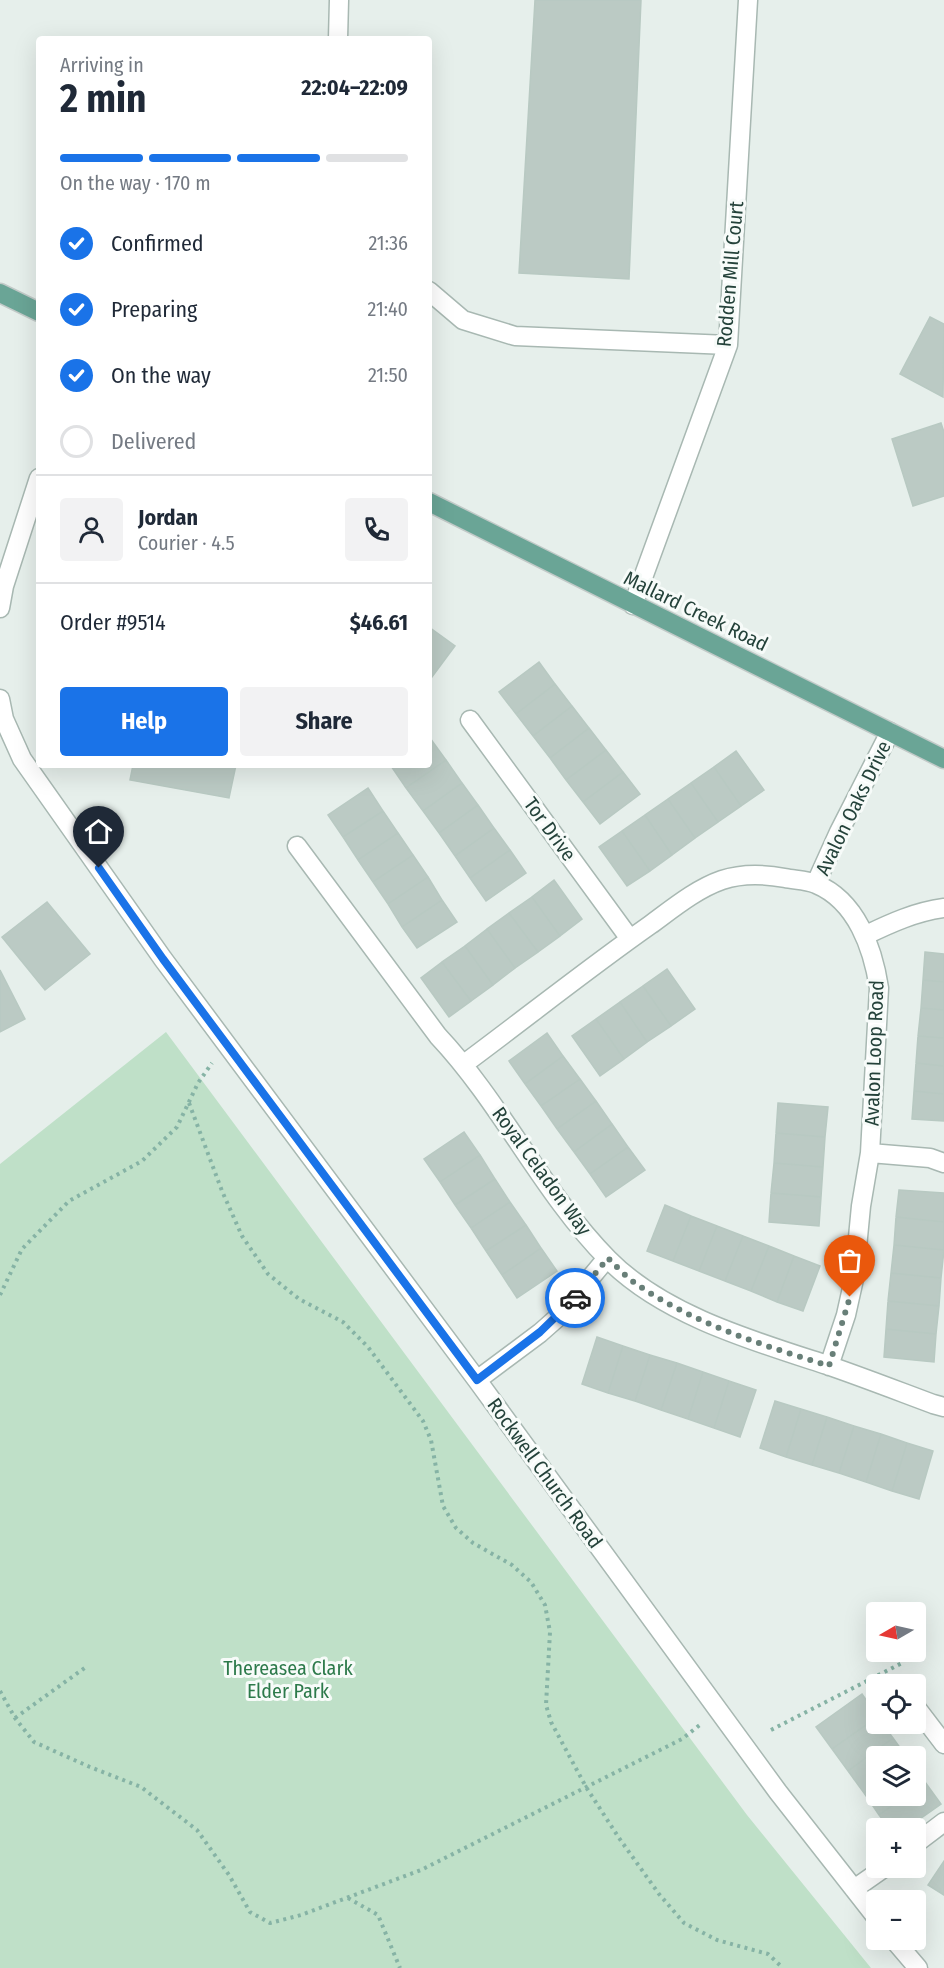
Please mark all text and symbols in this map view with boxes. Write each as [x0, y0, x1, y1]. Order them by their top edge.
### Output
text: Arriving in [60, 53, 144, 77]
text: 22:04–22:09 [301, 74, 408, 101]
text: 2 min [60, 76, 146, 122]
text: On the way · 170 m [60, 171, 211, 195]
street label: Rodden Mill Court [712, 200, 748, 348]
icon: check [60, 227, 93, 260]
text: Confirmed [111, 230, 204, 257]
text: 21:36 [368, 231, 408, 255]
icon: check [60, 293, 93, 326]
text: Preparing [111, 296, 197, 323]
text: 21:40 [368, 297, 408, 321]
icon: check [60, 359, 93, 392]
text: On the way [111, 362, 211, 389]
text: 21:50 [368, 363, 408, 387]
text: Delivered [111, 428, 196, 455]
button: person [60, 498, 123, 561]
button: phone [345, 498, 408, 561]
text: Jordan [138, 504, 198, 531]
text: Courier · 4.5 [138, 531, 235, 555]
street label: Mallard Creek Road [620, 566, 772, 656]
text: Order #9514 [60, 609, 166, 636]
text: $46.61 [350, 609, 408, 636]
button: Help [60, 687, 228, 756]
button: Share [240, 687, 408, 756]
street label: Avalon Oaks Drive [810, 737, 896, 879]
street label: Tor Drive [519, 793, 581, 865]
pin [73, 806, 124, 868]
icon: home [82, 815, 115, 848]
street label: Avalon Loop Road [859, 980, 889, 1126]
street label: Royal Celadon Way [487, 1102, 597, 1240]
pin [824, 1235, 875, 1297]
icon: bag [833, 1244, 866, 1277]
courier [545, 1268, 605, 1328]
icon: car [559, 1282, 592, 1315]
street label: Rockwell Church Road [482, 1393, 608, 1553]
north arrow [866, 1602, 926, 1662]
map controls [866, 1602, 926, 1950]
park label: Thereasea Clark Elder Park [223, 1656, 353, 1703]
button: locate [866, 1674, 926, 1734]
button: layers [866, 1746, 926, 1806]
button: + [866, 1818, 926, 1878]
button: − [866, 1890, 926, 1950]

